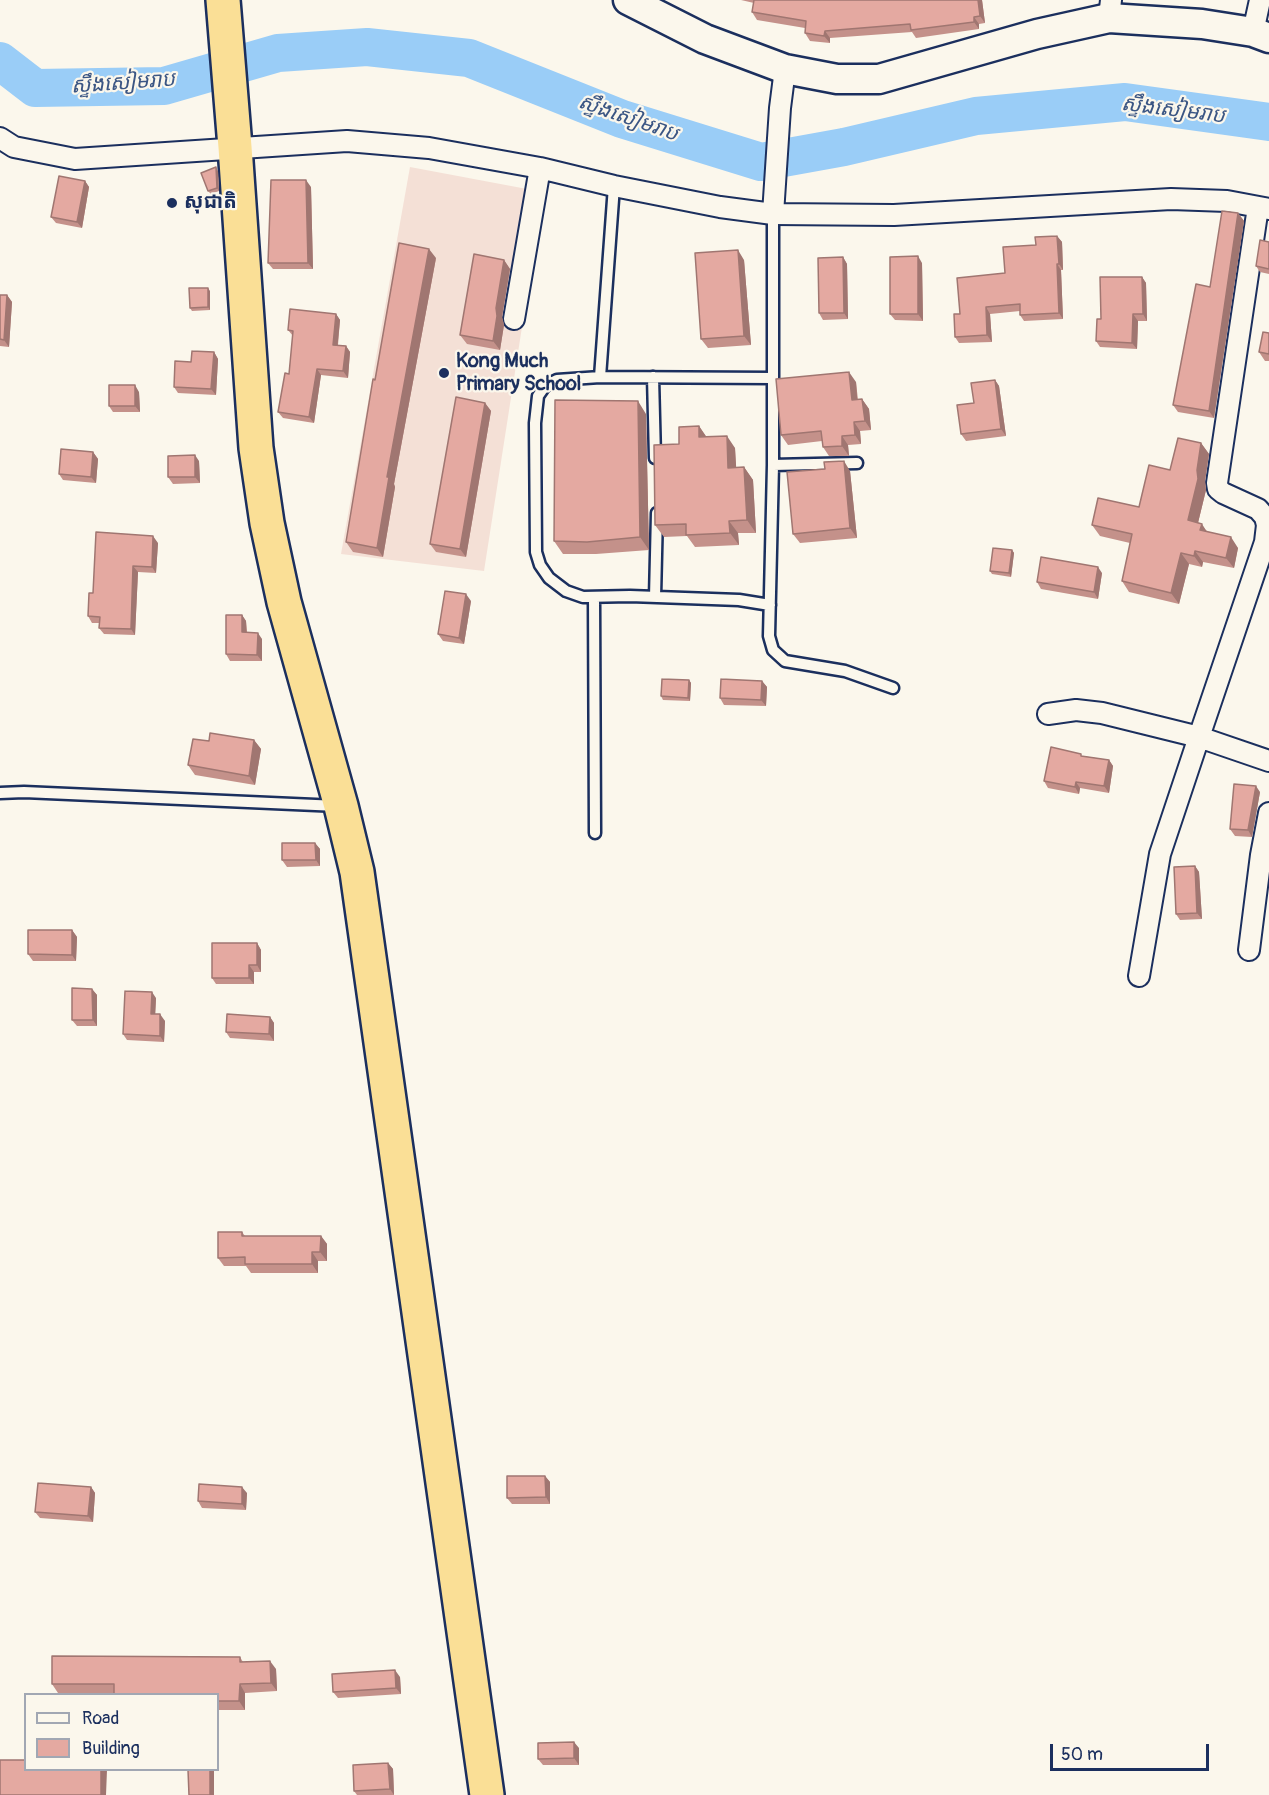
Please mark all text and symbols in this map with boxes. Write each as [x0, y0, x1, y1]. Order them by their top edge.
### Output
water label: ស្ទឹងសៀមរាប [70, 68, 176, 100]
water label: ស្ទឹងសៀមរាប [575, 90, 681, 148]
water label: ស្ទឹងសៀមរាប [1120, 92, 1226, 130]
place label: សុជាតិ [184, 191, 237, 215]
marker: សុជាតិ [165, 196, 179, 210]
place label: Kong Much Primary School [456, 350, 581, 397]
marker: Kong Much Primary School [437, 366, 451, 380]
legend [24, 1693, 219, 1771]
text: Road [82, 1707, 119, 1730]
scale bar [1053, 1732, 1212, 1770]
text: Building [82, 1737, 140, 1760]
text: 50 m [1061, 1743, 1103, 1766]

